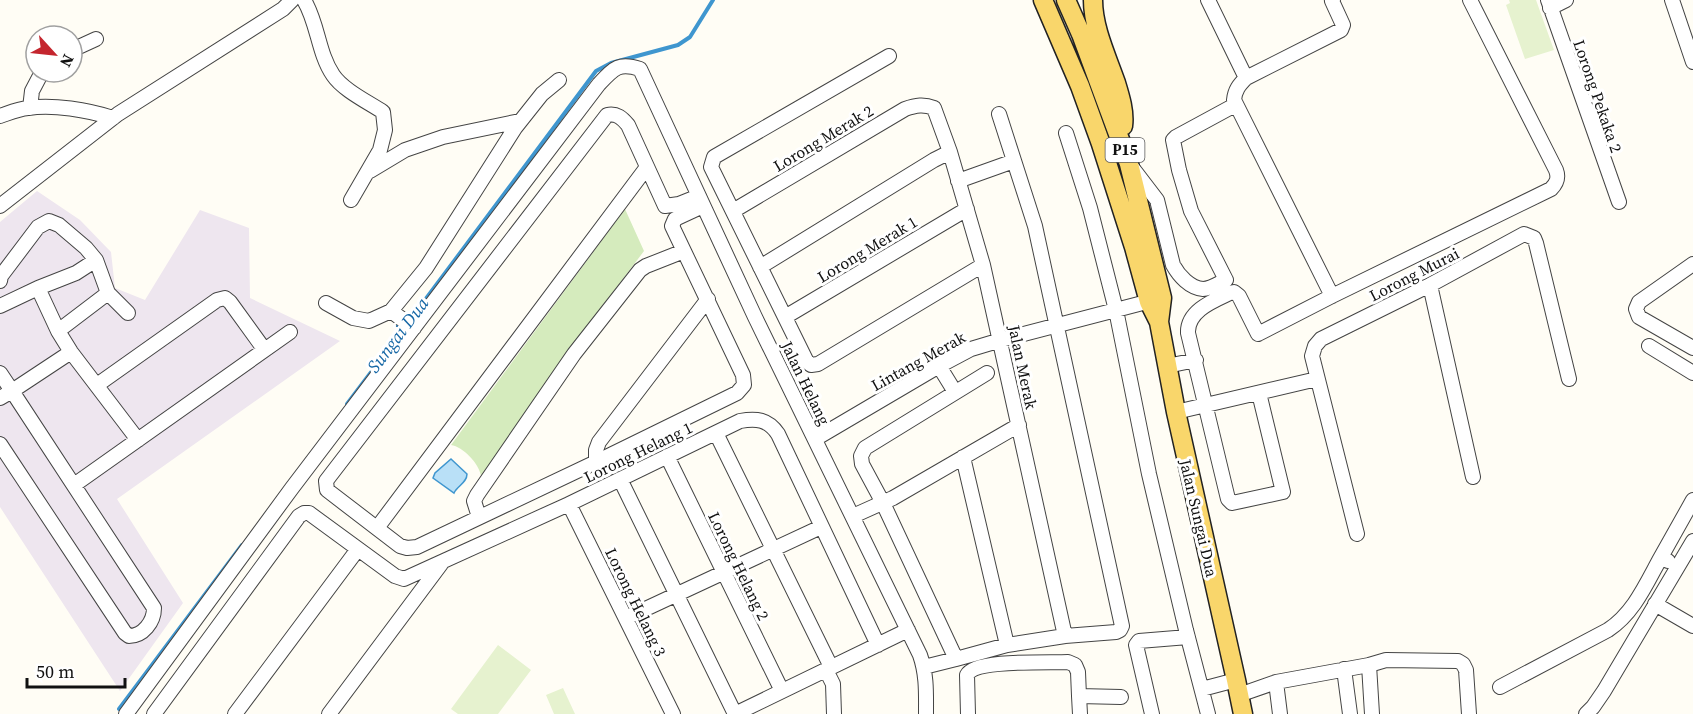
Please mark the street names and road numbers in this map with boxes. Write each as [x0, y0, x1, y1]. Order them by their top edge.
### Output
street label: Lorong Pekaka 2 [1568, 37, 1628, 155]
street label: Lorong Merak 2 [769, 99, 877, 177]
road number: P15 [1106, 138, 1144, 162]
street label: Lorong Merak 1 [813, 210, 921, 288]
street label: Lorong Murai [1365, 242, 1463, 306]
street label: Jalan Merak [1003, 322, 1043, 411]
street label: Lintang Merak [867, 326, 969, 396]
street label: Jalan Helang [776, 336, 836, 429]
street label: Lorong Helang 1 [580, 416, 696, 488]
street label: Jalan Sungai Dua [1175, 456, 1223, 580]
street label: Lorong Helang 2 [703, 508, 775, 624]
street label: Lorong Helang 3 [600, 544, 672, 660]

